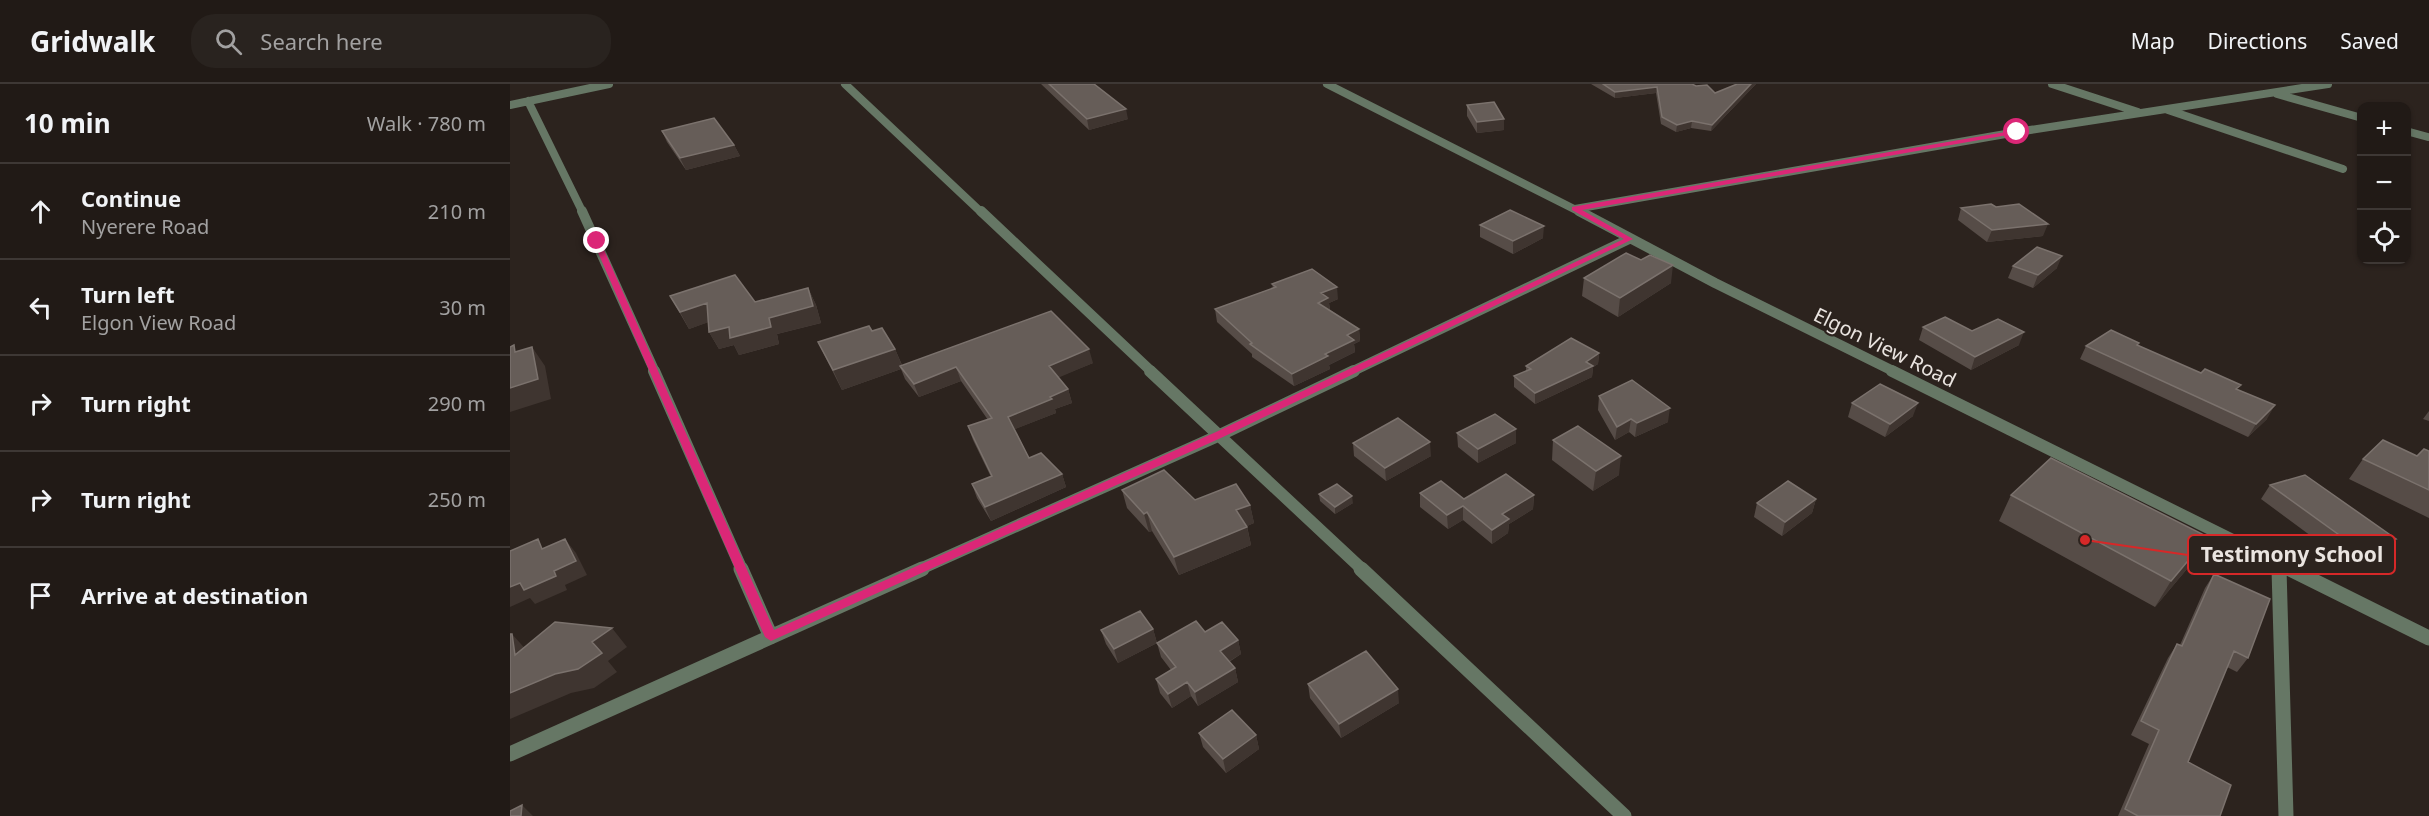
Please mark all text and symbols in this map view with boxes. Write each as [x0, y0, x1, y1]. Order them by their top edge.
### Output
search box [191, 14, 611, 68]
text: Gridwalk [30, 22, 155, 60]
icon: search [212, 25, 245, 58]
text: Search here [260, 26, 383, 56]
text: Map [2131, 27, 2175, 55]
text: Directions [2208, 27, 2307, 55]
text: Saved [2340, 27, 2399, 55]
map controls [2357, 102, 2411, 264]
button: + [2357, 102, 2411, 156]
text: 10 min [24, 105, 111, 141]
text: Walk · 780 m [367, 110, 486, 137]
route start [2003, 118, 2029, 144]
button: − [2357, 156, 2411, 210]
text: Continue [81, 183, 181, 213]
icon: ahead [24, 195, 57, 228]
text: 210 m [428, 198, 486, 225]
button: locate [2357, 210, 2411, 264]
text: Nyerere Road [81, 213, 209, 240]
route end [583, 227, 609, 253]
text: Turn left [81, 279, 175, 309]
icon: left [24, 291, 57, 324]
text: 30 m [439, 294, 486, 321]
street label: Elgon View Road [1809, 301, 1961, 393]
text: Elgon View Road [81, 309, 236, 336]
icon: right [24, 387, 57, 420]
text: Turn right [81, 388, 191, 418]
text: 290 m [428, 390, 486, 417]
icon: right [24, 483, 57, 516]
text: Turn right [81, 484, 191, 514]
text: 250 m [428, 486, 486, 513]
callout: Testimony School [2188, 535, 2395, 574]
text: Testimony School [2201, 540, 2383, 568]
icon: arrive [24, 579, 57, 612]
text: Arrive at destination [81, 580, 308, 610]

